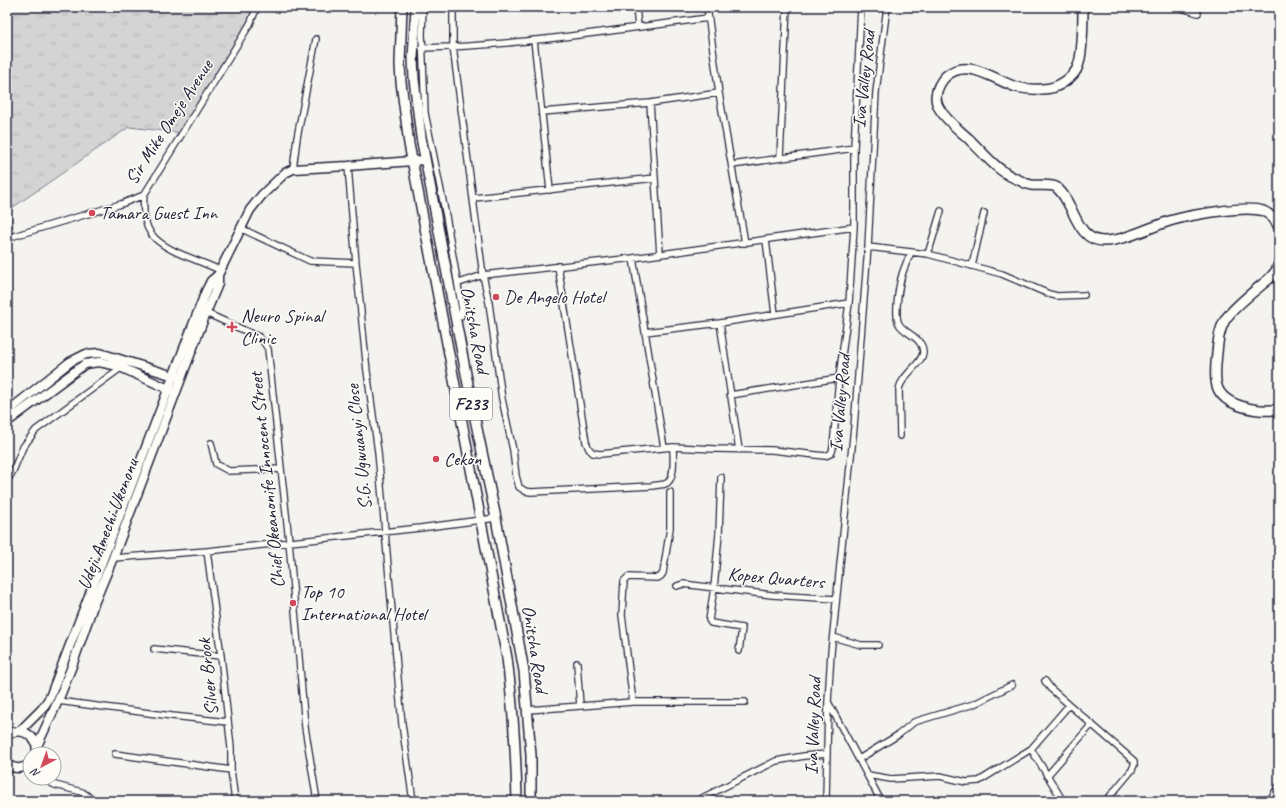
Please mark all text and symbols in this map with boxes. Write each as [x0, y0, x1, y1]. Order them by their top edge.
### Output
street label: Iva Valley Road [847, 26, 881, 129]
street label: Sir Mike Omeje Avenue [120, 53, 219, 189]
place label: Tamara Guest Inn [100, 201, 219, 225]
marker: Tamara Guest Inn [87, 208, 97, 218]
street label: Onitsha Road [455, 285, 496, 379]
place label: De Angelo Hotel [504, 285, 608, 309]
marker: De Angelo Hotel [491, 292, 501, 302]
place label: Neuro Spinal Clinic [241, 304, 327, 350]
marker: Neuro Spinal Clinic [226, 321, 238, 333]
street label: Iva Valley Road [824, 350, 857, 453]
street label: Chief Okeanonife Innocent Street [244, 369, 290, 589]
street label: S.G. Ugwuanyi Close [340, 381, 378, 511]
road number: F233 [450, 388, 492, 420]
place label: Cekon [444, 447, 482, 471]
street label: Udeji Amechi Ukononu [72, 454, 144, 593]
marker: Cekon [431, 454, 441, 464]
street label: Kopex Quarters [727, 562, 827, 594]
place label: Top 10 International Hotel [301, 580, 430, 626]
marker: Top 10 International Hotel [288, 598, 298, 608]
street label: Onitsha Road [516, 604, 554, 698]
street label: Silver Brook [192, 636, 224, 717]
street label: Iva Valley Road [799, 673, 827, 775]
north arrow [22, 746, 62, 786]
text: N [27, 765, 43, 781]

